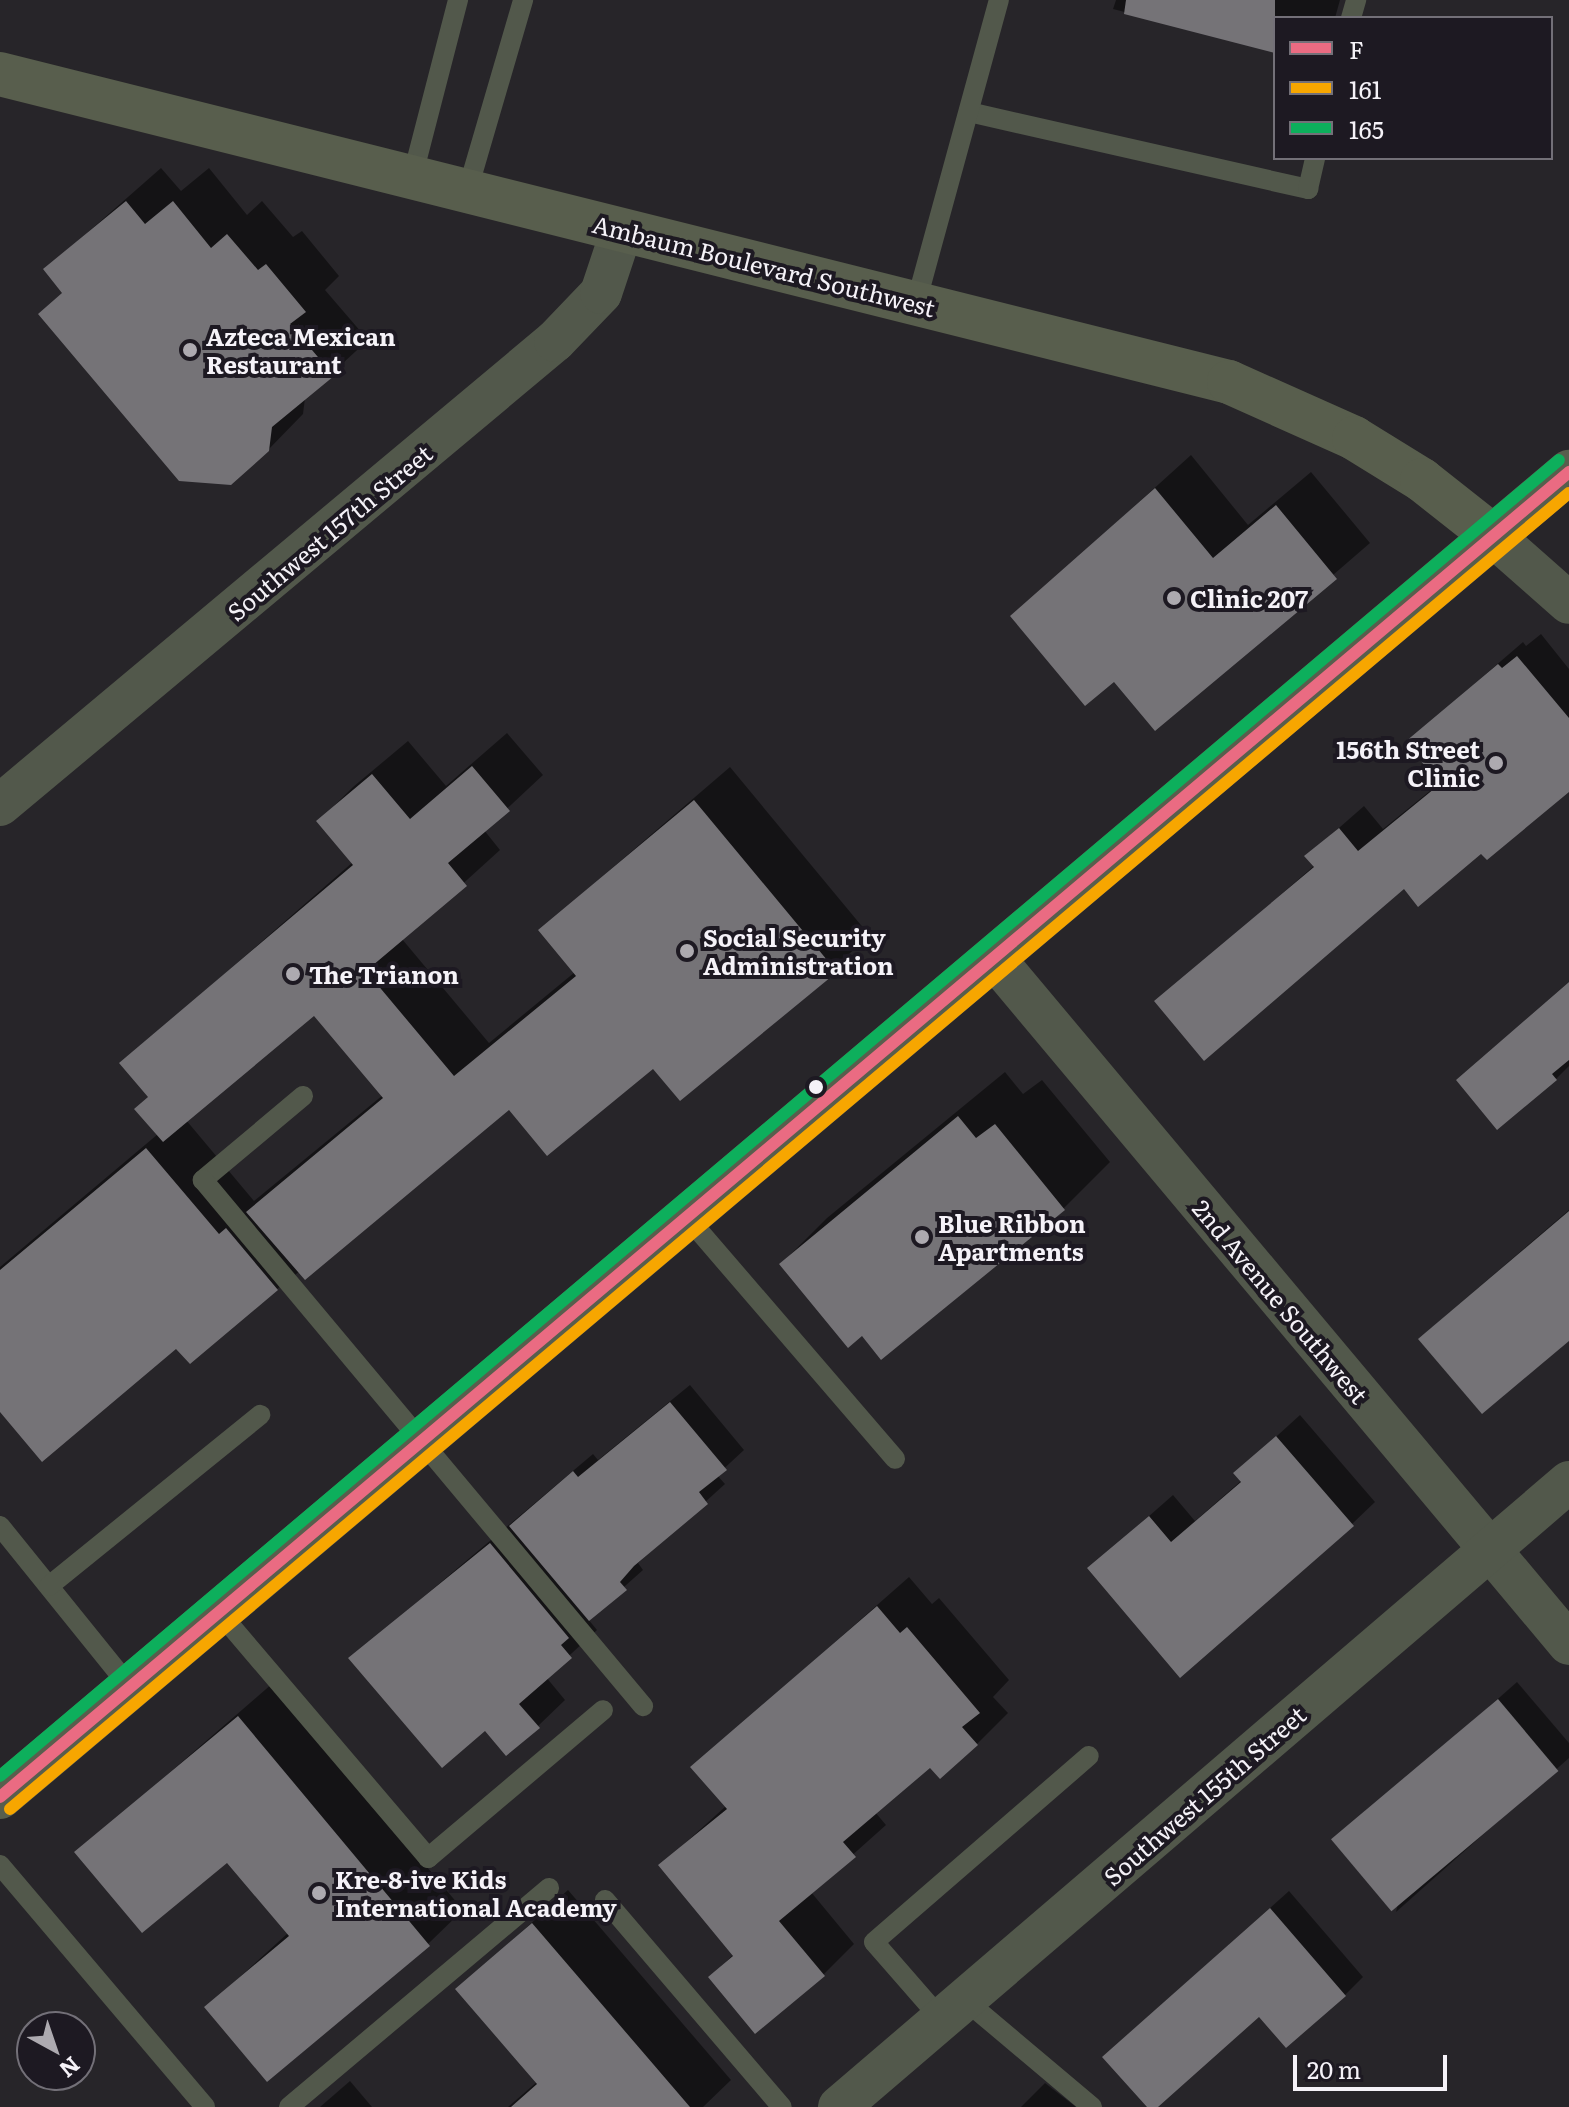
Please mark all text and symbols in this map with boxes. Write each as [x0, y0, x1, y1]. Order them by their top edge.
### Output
legend [1273, 16, 1553, 160]
text: F [1349, 31, 1364, 66]
text: 161 [1349, 71, 1381, 106]
text: 165 [1349, 111, 1384, 146]
street label: Ambaum Boulevard Southwest [590, 208, 938, 322]
place label: Azteca Mexican Restaurant [206, 322, 396, 378]
marker: Azteca Mexican Restaurant [181, 341, 199, 359]
street label: Southwest 157th Street [221, 438, 437, 626]
place label: Clinic 207 [1190, 584, 1308, 612]
marker: Clinic 207 [1165, 589, 1183, 607]
place label: 156th Street Clinic [1336, 735, 1480, 791]
marker: 156th Street Clinic [1487, 754, 1505, 772]
place label: Social Security Administration [703, 923, 894, 979]
marker: Social Security Administration [678, 942, 696, 960]
place label: The Trianon [309, 960, 459, 988]
marker: The Trianon [284, 965, 302, 983]
unlabelled marker [808, 1079, 824, 1095]
street label: 2nd Avenue Southwest [1187, 1193, 1375, 1409]
place label: Blue Ribbon Apartments [938, 1209, 1086, 1265]
marker: Blue Ribbon Apartments [913, 1228, 931, 1246]
street label: Southwest 155th Street [1097, 1699, 1311, 1891]
place label: Kre-8-ive Kids International Academy [335, 1865, 617, 1921]
marker: Kre-8-ive Kids International Academy [310, 1884, 328, 1902]
north arrow [16, 2011, 96, 2091]
scale bar [1297, 2039, 1451, 2089]
text: N [53, 2050, 88, 2087]
text: 20 m [1307, 2051, 1361, 2086]

